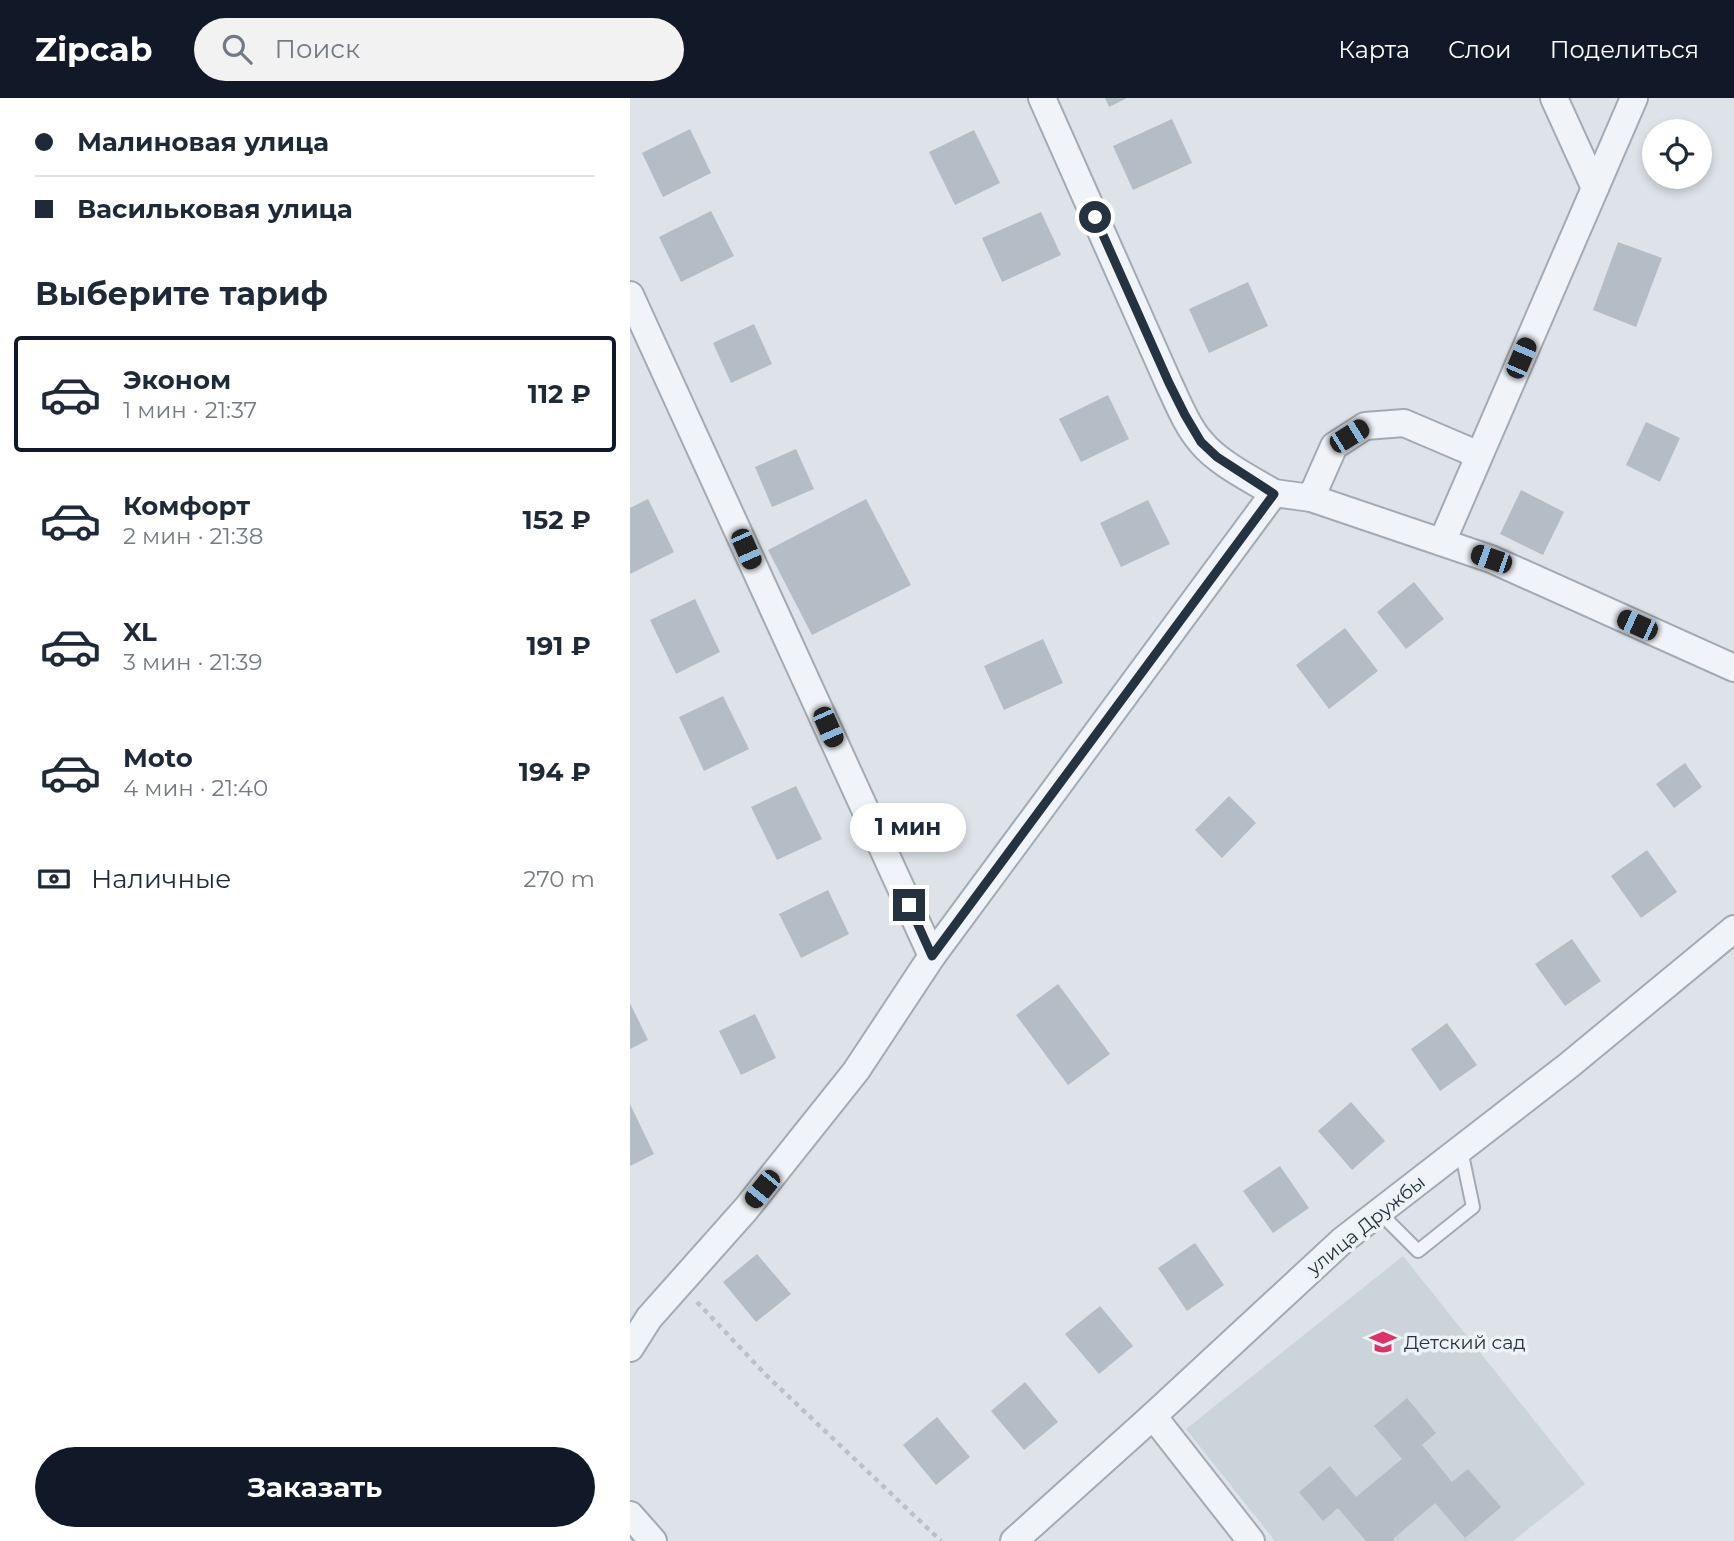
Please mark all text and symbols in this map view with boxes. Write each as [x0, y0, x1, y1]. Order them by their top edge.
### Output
search box [194, 18, 684, 81]
text: Zipcab [35, 29, 152, 69]
icon: search [218, 30, 256, 68]
text: Поиск [274, 33, 360, 65]
text: Карта [1338, 35, 1410, 64]
text: Слои [1448, 35, 1512, 64]
text: Поделиться [1550, 35, 1699, 64]
map controls [1642, 119, 1712, 189]
button: locate [1642, 119, 1712, 189]
text: Малиновая улица [77, 126, 329, 158]
text: Васильковая улица [77, 193, 353, 225]
route start [1079, 201, 1111, 233]
text: Выберите тариф [35, 274, 328, 313]
car [1504, 335, 1539, 381]
icon: car [39, 363, 102, 426]
text: Эконом [123, 364, 231, 396]
text: 112 ₽ [528, 378, 591, 410]
text: 1 мин · 21:37 [123, 396, 257, 424]
car [1326, 416, 1373, 456]
icon: car [39, 489, 102, 552]
text: Комфорт [123, 490, 250, 522]
text: 152 ₽ [523, 504, 591, 536]
text: 2 мин · 21:38 [123, 522, 263, 550]
car [728, 526, 765, 572]
car [1468, 542, 1515, 576]
car [1614, 607, 1661, 643]
icon: car [39, 615, 102, 678]
text: XL [123, 616, 157, 648]
text: 191 ₽ [527, 630, 591, 662]
text: 3 мин · 21:39 [123, 648, 263, 676]
car [810, 704, 847, 750]
icon: car [39, 741, 102, 804]
text: Moto [123, 742, 193, 774]
text: 194 ₽ [519, 756, 591, 788]
text: 4 мин · 21:40 [123, 774, 268, 802]
callout: 1 мин [851, 804, 967, 852]
text: 1 мин [875, 813, 941, 841]
icon: cash [35, 860, 73, 898]
text: Наличные [91, 863, 231, 895]
text: 270 m [523, 865, 595, 893]
route end [893, 889, 925, 921]
car [741, 1166, 784, 1212]
street label: улица Дружбы [1301, 1170, 1430, 1280]
school or university icon: Детский сад [1368, 1327, 1398, 1357]
place label: Детский сад [1404, 1331, 1526, 1354]
button: Заказать [35, 1447, 595, 1527]

